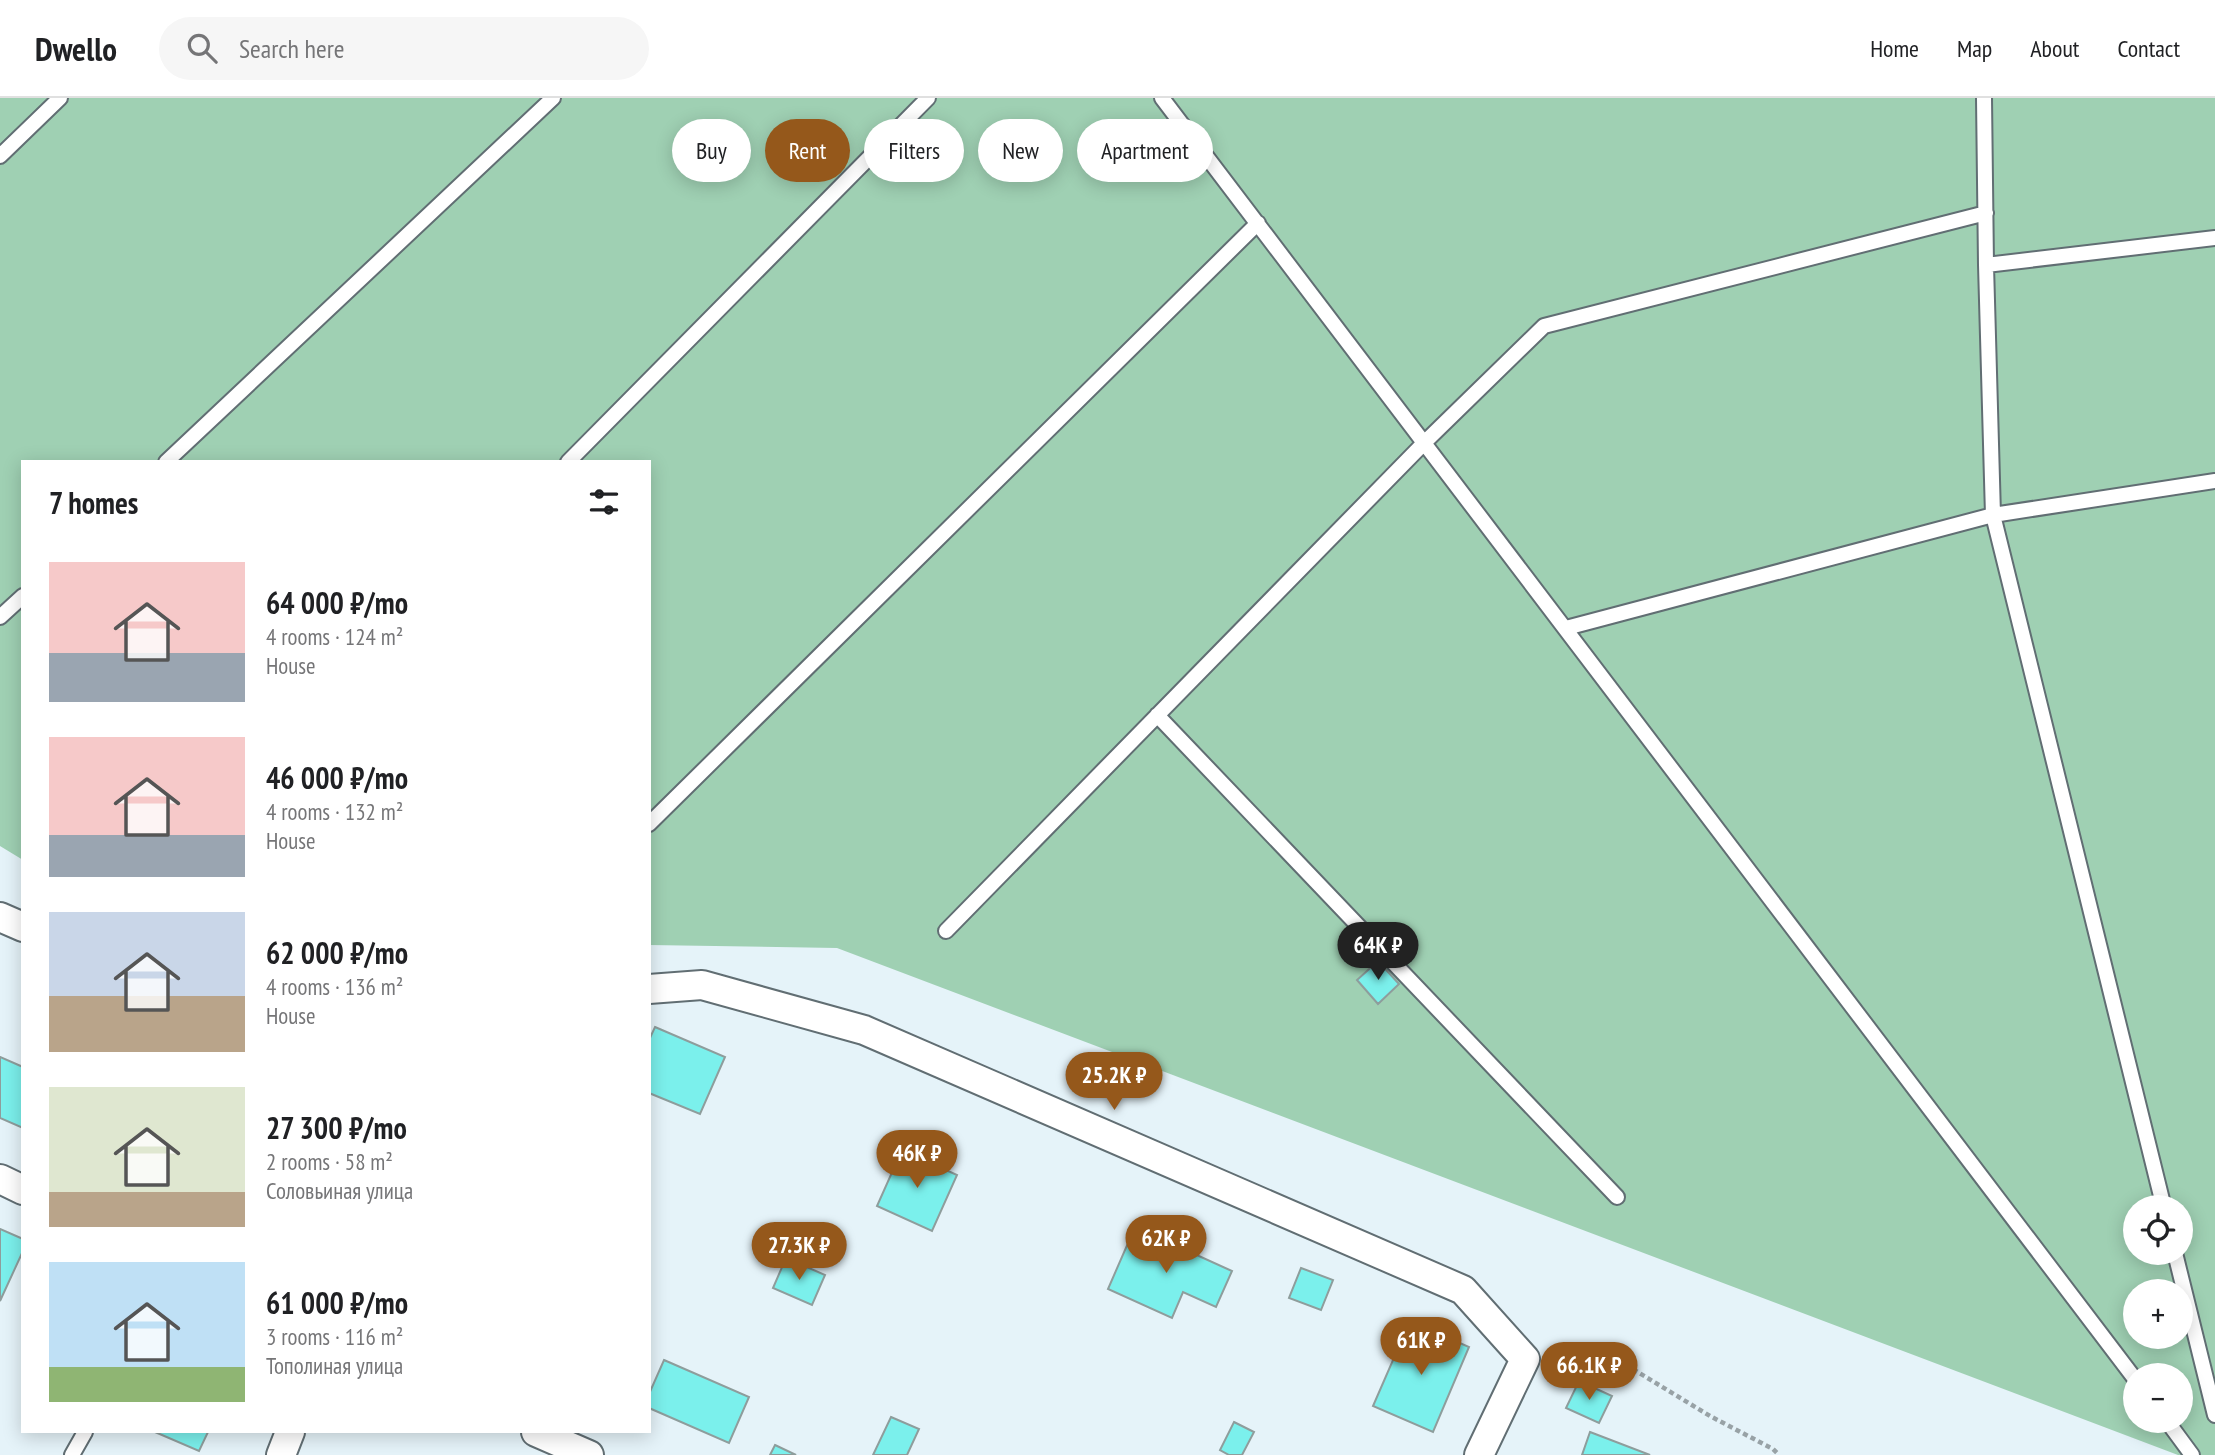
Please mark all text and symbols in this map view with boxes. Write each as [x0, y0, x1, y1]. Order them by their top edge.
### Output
search box [159, 17, 649, 80]
text: Dwello [35, 27, 117, 70]
icon: search [183, 29, 221, 67]
text: Search here [239, 32, 345, 65]
text: Home [1870, 33, 1919, 64]
text: Map [1957, 33, 1992, 64]
text: About [2030, 33, 2079, 64]
text: Contact [2117, 33, 2180, 64]
chip: Buy [672, 119, 751, 182]
chip: Rent [765, 119, 850, 182]
chip: Filters [864, 119, 964, 182]
chip: New [978, 119, 1063, 182]
chip: Apartment [1077, 119, 1213, 182]
text: 7 homes [49, 483, 138, 522]
icon: filters [585, 483, 623, 521]
text: 64 000 ₽/mo [266, 583, 408, 622]
icon: home [105, 590, 189, 674]
text: 4 rooms · 124 m² [266, 622, 403, 651]
text: House [266, 651, 316, 680]
text: 46 000 ₽/mo [266, 758, 408, 797]
icon: home [105, 765, 189, 849]
text: 4 rooms · 132 m² [266, 797, 403, 826]
text: House [266, 826, 316, 855]
pin: 64K ₽ [1329, 922, 1427, 982]
text: 64K ₽ [1353, 930, 1403, 959]
text: 62 000 ₽/mo [266, 933, 408, 972]
icon: home [105, 940, 189, 1024]
text: 4 rooms · 136 m² [266, 972, 403, 1001]
text: House [266, 1001, 316, 1030]
pin: 25.2K ₽ [1049, 1052, 1179, 1112]
text: 25.2K ₽ [1082, 1060, 1146, 1089]
text: 27 300 ₽/mo [266, 1108, 407, 1147]
icon: home [105, 1115, 189, 1199]
pin: 46K ₽ [868, 1130, 966, 1190]
text: 46K ₽ [892, 1138, 942, 1167]
text: 2 rooms · 58 m² [266, 1147, 393, 1176]
text: Соловьиная улица [266, 1176, 413, 1205]
map controls [2123, 1195, 2193, 1433]
button: locate [2123, 1195, 2193, 1265]
pin: 62K ₽ [1117, 1216, 1215, 1275]
pin: 27.3K ₽ [734, 1222, 864, 1282]
text: 62K ₽ [1141, 1223, 1191, 1252]
text: 27.3K ₽ [768, 1230, 830, 1259]
button: + [2123, 1279, 2193, 1349]
text: 61 000 ₽/mo [266, 1283, 408, 1322]
icon: home [105, 1290, 189, 1374]
pin: 61K ₽ [1372, 1318, 1470, 1377]
text: 3 rooms · 116 m² [266, 1322, 403, 1351]
text: 61K ₽ [1396, 1325, 1446, 1354]
pin: 66.1K ₽ [1524, 1342, 1654, 1402]
text: 66.1K ₽ [1557, 1350, 1621, 1379]
text: Тополиная улица [266, 1351, 403, 1380]
button: − [2123, 1363, 2193, 1433]

